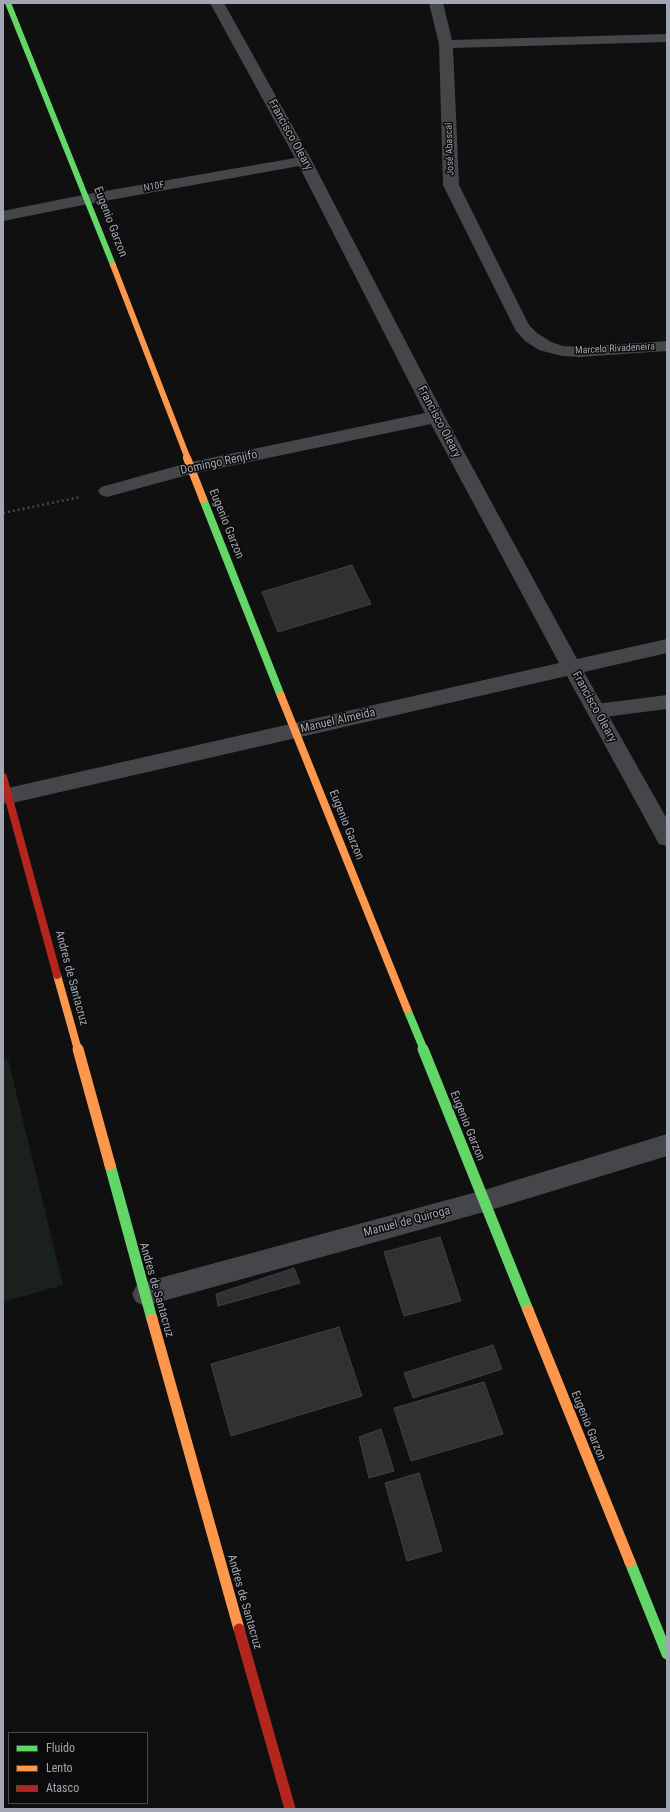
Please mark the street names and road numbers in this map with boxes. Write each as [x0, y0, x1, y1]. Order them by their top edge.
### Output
street label: Francisco Oleary [265, 97, 315, 173]
street label: José Abascal [443, 122, 457, 176]
street label: N10F [143, 179, 165, 195]
street label: Eugenio Garzon [90, 185, 130, 259]
street label: Marcelo Rivadeneira [575, 341, 655, 357]
street label: Francisco Oleary [414, 384, 464, 460]
street label: Domingo Renjifo [179, 448, 259, 478]
street label: Eugenio Garzon [205, 487, 247, 561]
street label: Francisco Oleary [569, 669, 619, 745]
street label: Manuel Almeida [299, 705, 377, 737]
street label: Eugenio Garzon [325, 788, 367, 862]
street label: Andres de Santacruz [51, 929, 91, 1027]
street label: Eugenio Garzon [446, 1089, 488, 1163]
street label: Manuel de Quiroga [362, 1204, 452, 1240]
street label: Andres de Santacruz [136, 1241, 176, 1339]
street label: Eugenio Garzon [567, 1389, 609, 1463]
street label: Andres de Santacruz [224, 1553, 264, 1651]

